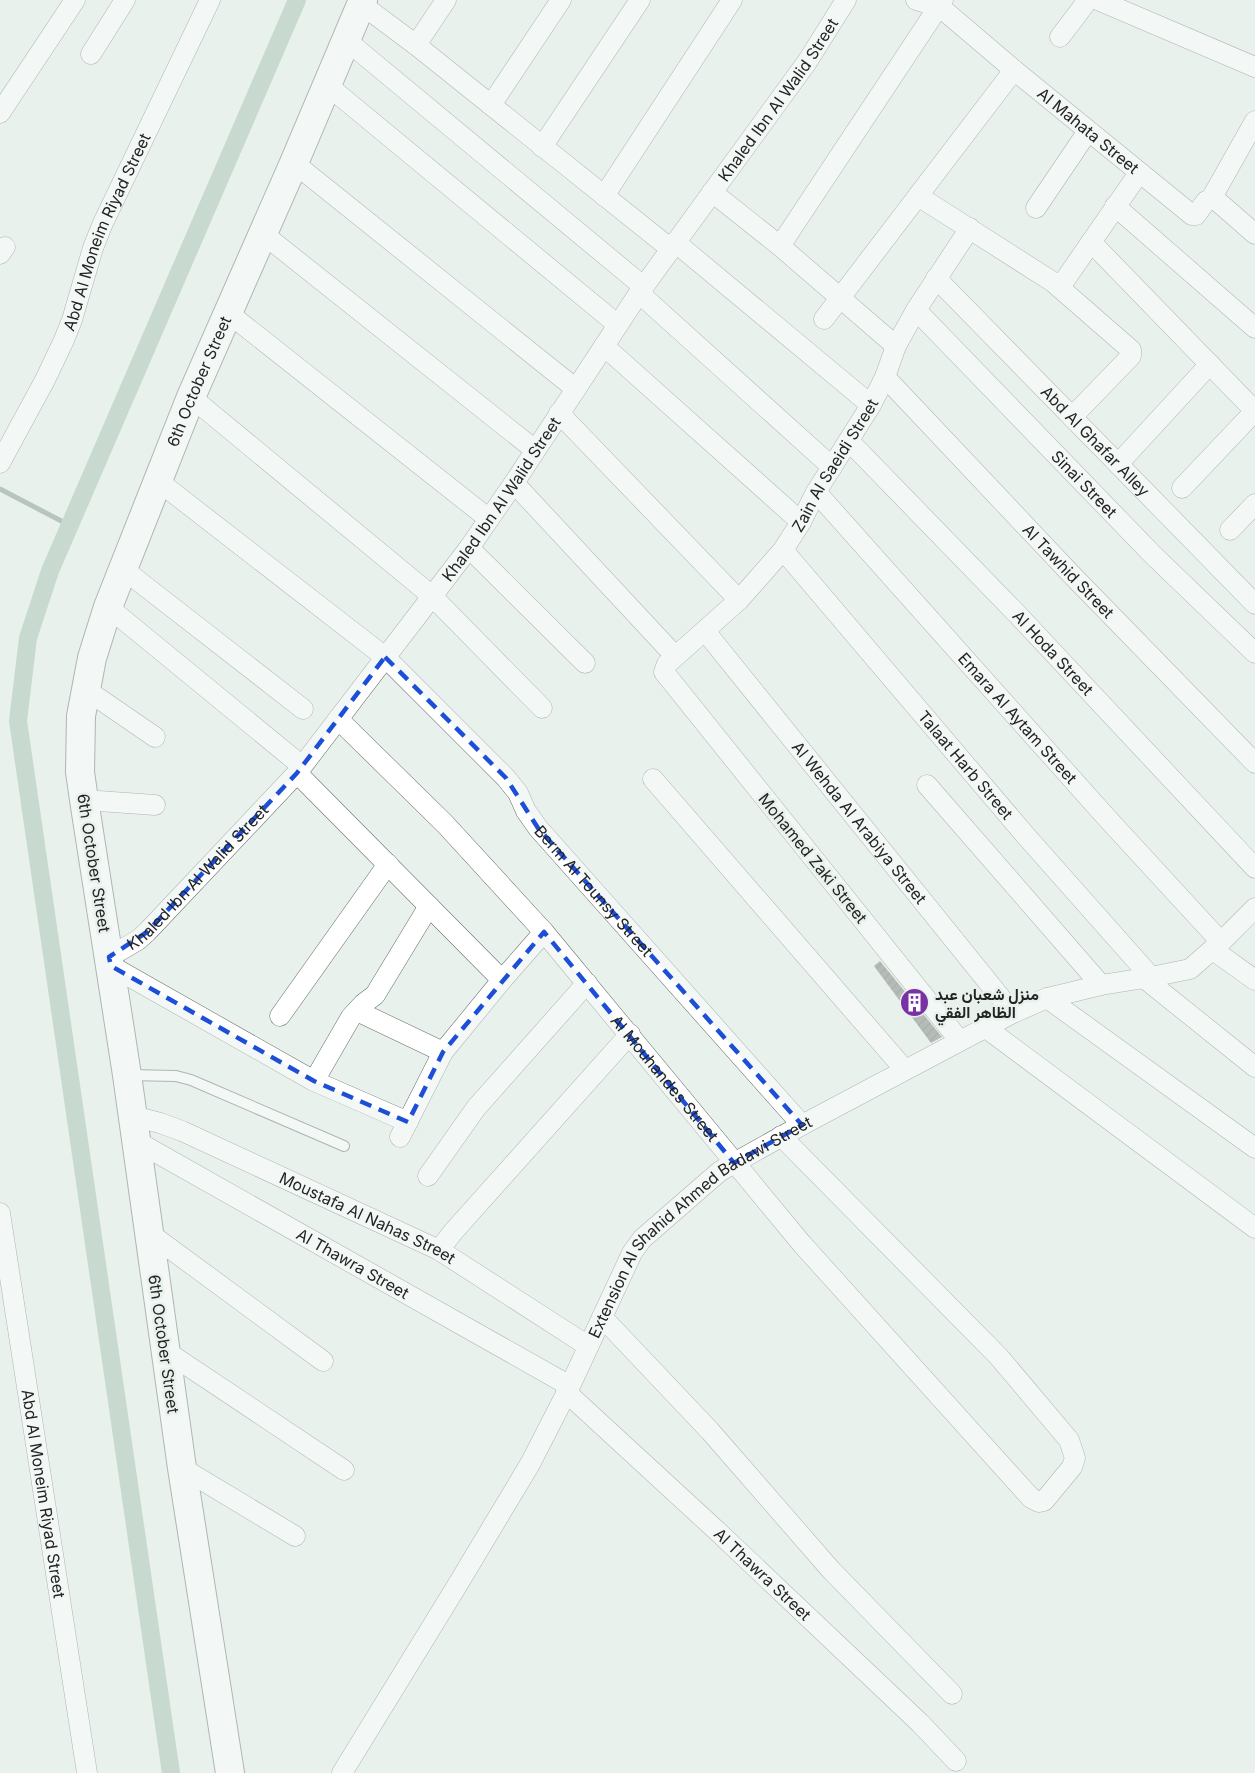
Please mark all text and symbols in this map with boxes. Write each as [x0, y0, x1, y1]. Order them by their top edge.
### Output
street label: Khaled Ibn Al Walid Street [713, 14, 842, 185]
street label: Al Mahata Street [1033, 83, 1143, 178]
street label: Abd Al Moneim Riyad Street [59, 130, 155, 334]
street label: 6th October Street [162, 313, 235, 450]
street label: Abd Al Ghafar Alley [1037, 381, 1154, 500]
street label: Zain Al Saeidi Street [787, 395, 883, 536]
street label: Khaled Ibn Al Walid Street [437, 413, 565, 585]
street label: Sinai Street [1047, 446, 1121, 522]
street label: Al Tawhid Street [1019, 519, 1118, 622]
street label: Al Hoda Street [1008, 606, 1098, 699]
street label: Emara Al Aytam Street [954, 648, 1081, 788]
street label: Talaat Harb Street [914, 706, 1017, 823]
street label: Al Wehda Al Arabiya Street [788, 737, 931, 908]
street label: Mohamed Zaki Street [754, 789, 872, 927]
street label: 6th October Street [73, 792, 115, 934]
street label: Khaled Ibn Al Walid Street [123, 800, 272, 954]
street label: Berm Al Tounsy Street [530, 821, 657, 960]
place label: منزل شعبان عبد الظاهر الفقي [935, 984, 1039, 1026]
building icon: منزل شعبان عبد الظاهر الفقي [898, 987, 930, 1019]
street label: Al Mouhandes Street [607, 1011, 723, 1145]
street label: Extension Al Shahid Ahmed Badawi Street [584, 1112, 815, 1341]
street label: Moustafa Al Nahas Street [276, 1168, 459, 1268]
street label: Al Thawra Street [293, 1224, 413, 1303]
street label: 6th October Street [144, 1273, 184, 1415]
street label: Abd Al Moneim Riyad Street [17, 1388, 70, 1600]
street label: Al Thawra Street [710, 1524, 815, 1625]

